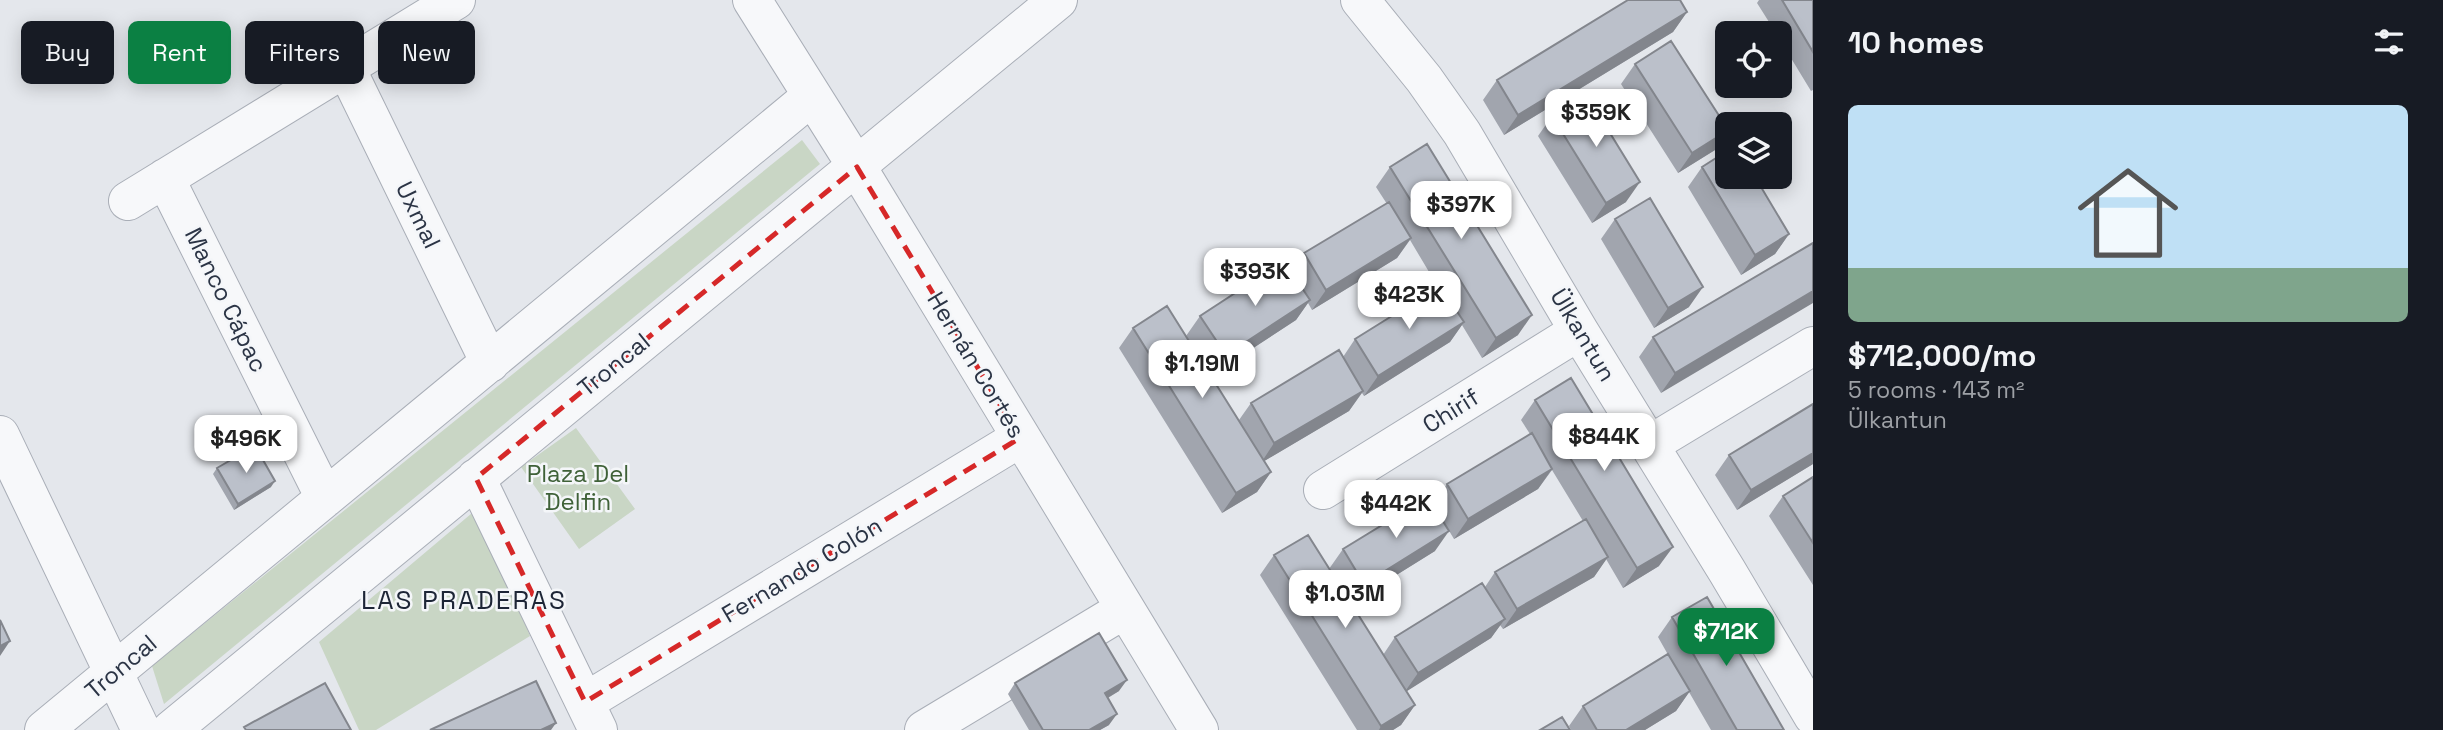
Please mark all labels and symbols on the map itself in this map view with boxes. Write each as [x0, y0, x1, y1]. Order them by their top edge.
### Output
pin: $359K [1547, 90, 1645, 149]
street label: Uxmal [389, 176, 448, 253]
pin: $397K [1412, 182, 1510, 241]
street label: Manco Cápac [178, 222, 275, 377]
pin: $393K [1206, 248, 1304, 308]
pin: $423K [1360, 272, 1458, 331]
street label: Ülkantun [1544, 283, 1623, 387]
street label: Hernán Cortés [921, 286, 1032, 444]
street label: Troncal [571, 326, 656, 403]
pin: $1.19M [1145, 340, 1259, 400]
street label: Chirif [1416, 381, 1485, 440]
pin: $844K [1555, 414, 1653, 473]
pin: $496K [197, 416, 295, 475]
park label: Plaza Del Delfin [527, 458, 629, 517]
pin: $442K [1347, 480, 1445, 540]
street label: Fernando Colón [716, 510, 887, 630]
pin: $1.03M [1288, 570, 1402, 630]
district label: LAS PRADERAS [361, 583, 567, 617]
pin: $712K [1677, 608, 1775, 668]
street label: Troncal [78, 628, 163, 706]

